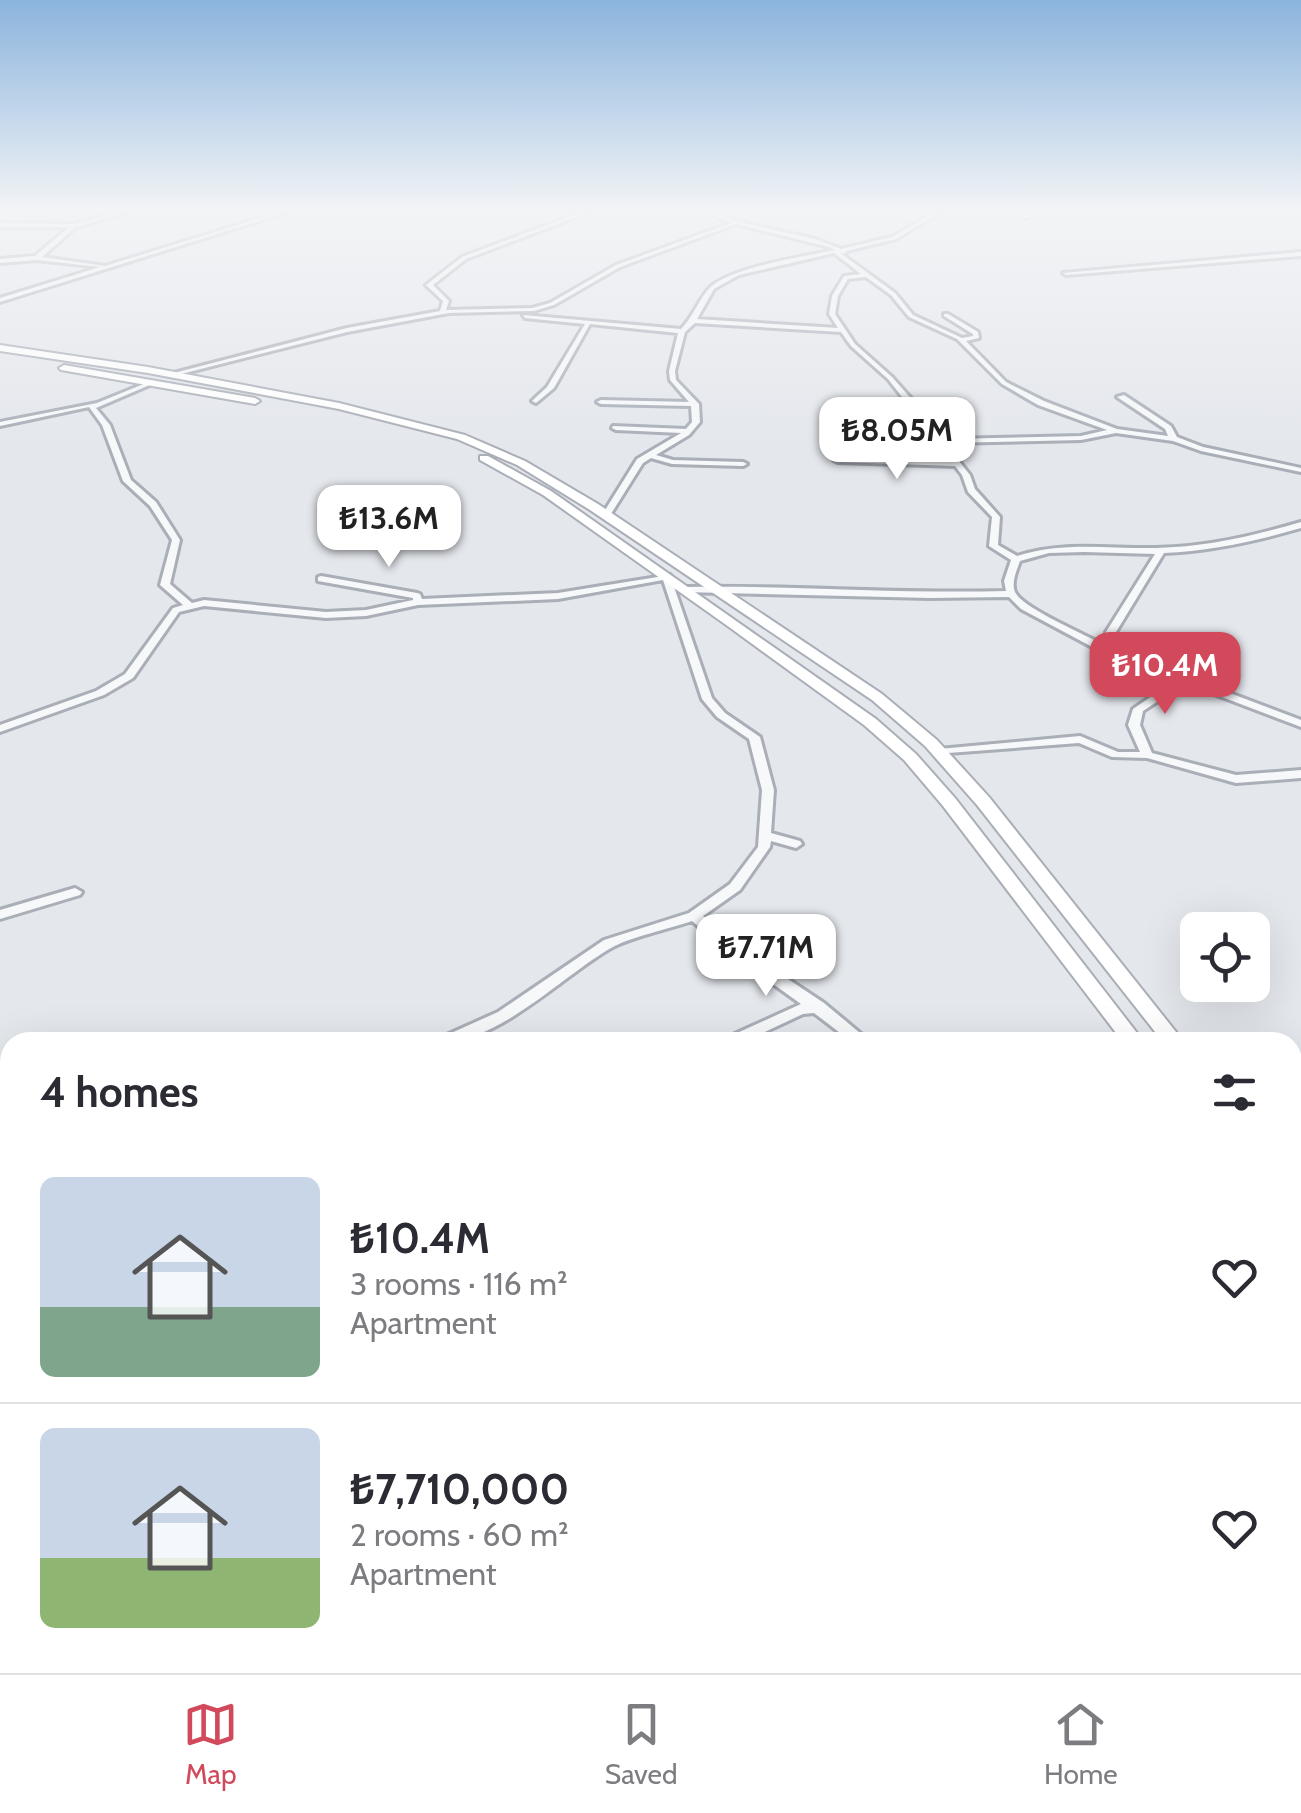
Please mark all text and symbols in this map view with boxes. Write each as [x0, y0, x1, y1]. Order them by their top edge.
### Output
pin: ₺8.05M [816, 397, 978, 482]
text: ₺8.05M [841, 410, 953, 449]
pin: ₺13.6M [308, 485, 470, 570]
text: ₺13.6M [339, 498, 439, 537]
pin: ₺10.4M [1084, 632, 1246, 717]
text: ₺10.4M [1112, 645, 1218, 684]
map controls [1180, 912, 1270, 1002]
button: locate [1180, 912, 1270, 1002]
pin: ₺7.71M [685, 914, 847, 999]
text: ₺7.71M [718, 927, 814, 966]
icon: filters [1207, 1065, 1262, 1120]
text: 4 homes [40, 1066, 199, 1118]
text: ₺10.4M [350, 1212, 490, 1264]
icon: home [120, 1217, 240, 1337]
icon: heart [1207, 1250, 1262, 1305]
text: 3 rooms · 116 m² [350, 1264, 568, 1303]
text: Apartment [350, 1303, 497, 1342]
text: ₺7,710,000 [350, 1463, 569, 1515]
icon: home [120, 1468, 240, 1588]
icon: heart [1207, 1501, 1262, 1556]
text: 2 rooms · 60 m² [350, 1515, 569, 1554]
text: Apartment [350, 1554, 497, 1593]
tab: Map [183, 1697, 238, 1791]
tab: Saved [605, 1697, 678, 1791]
tab: Home [1044, 1697, 1118, 1791]

